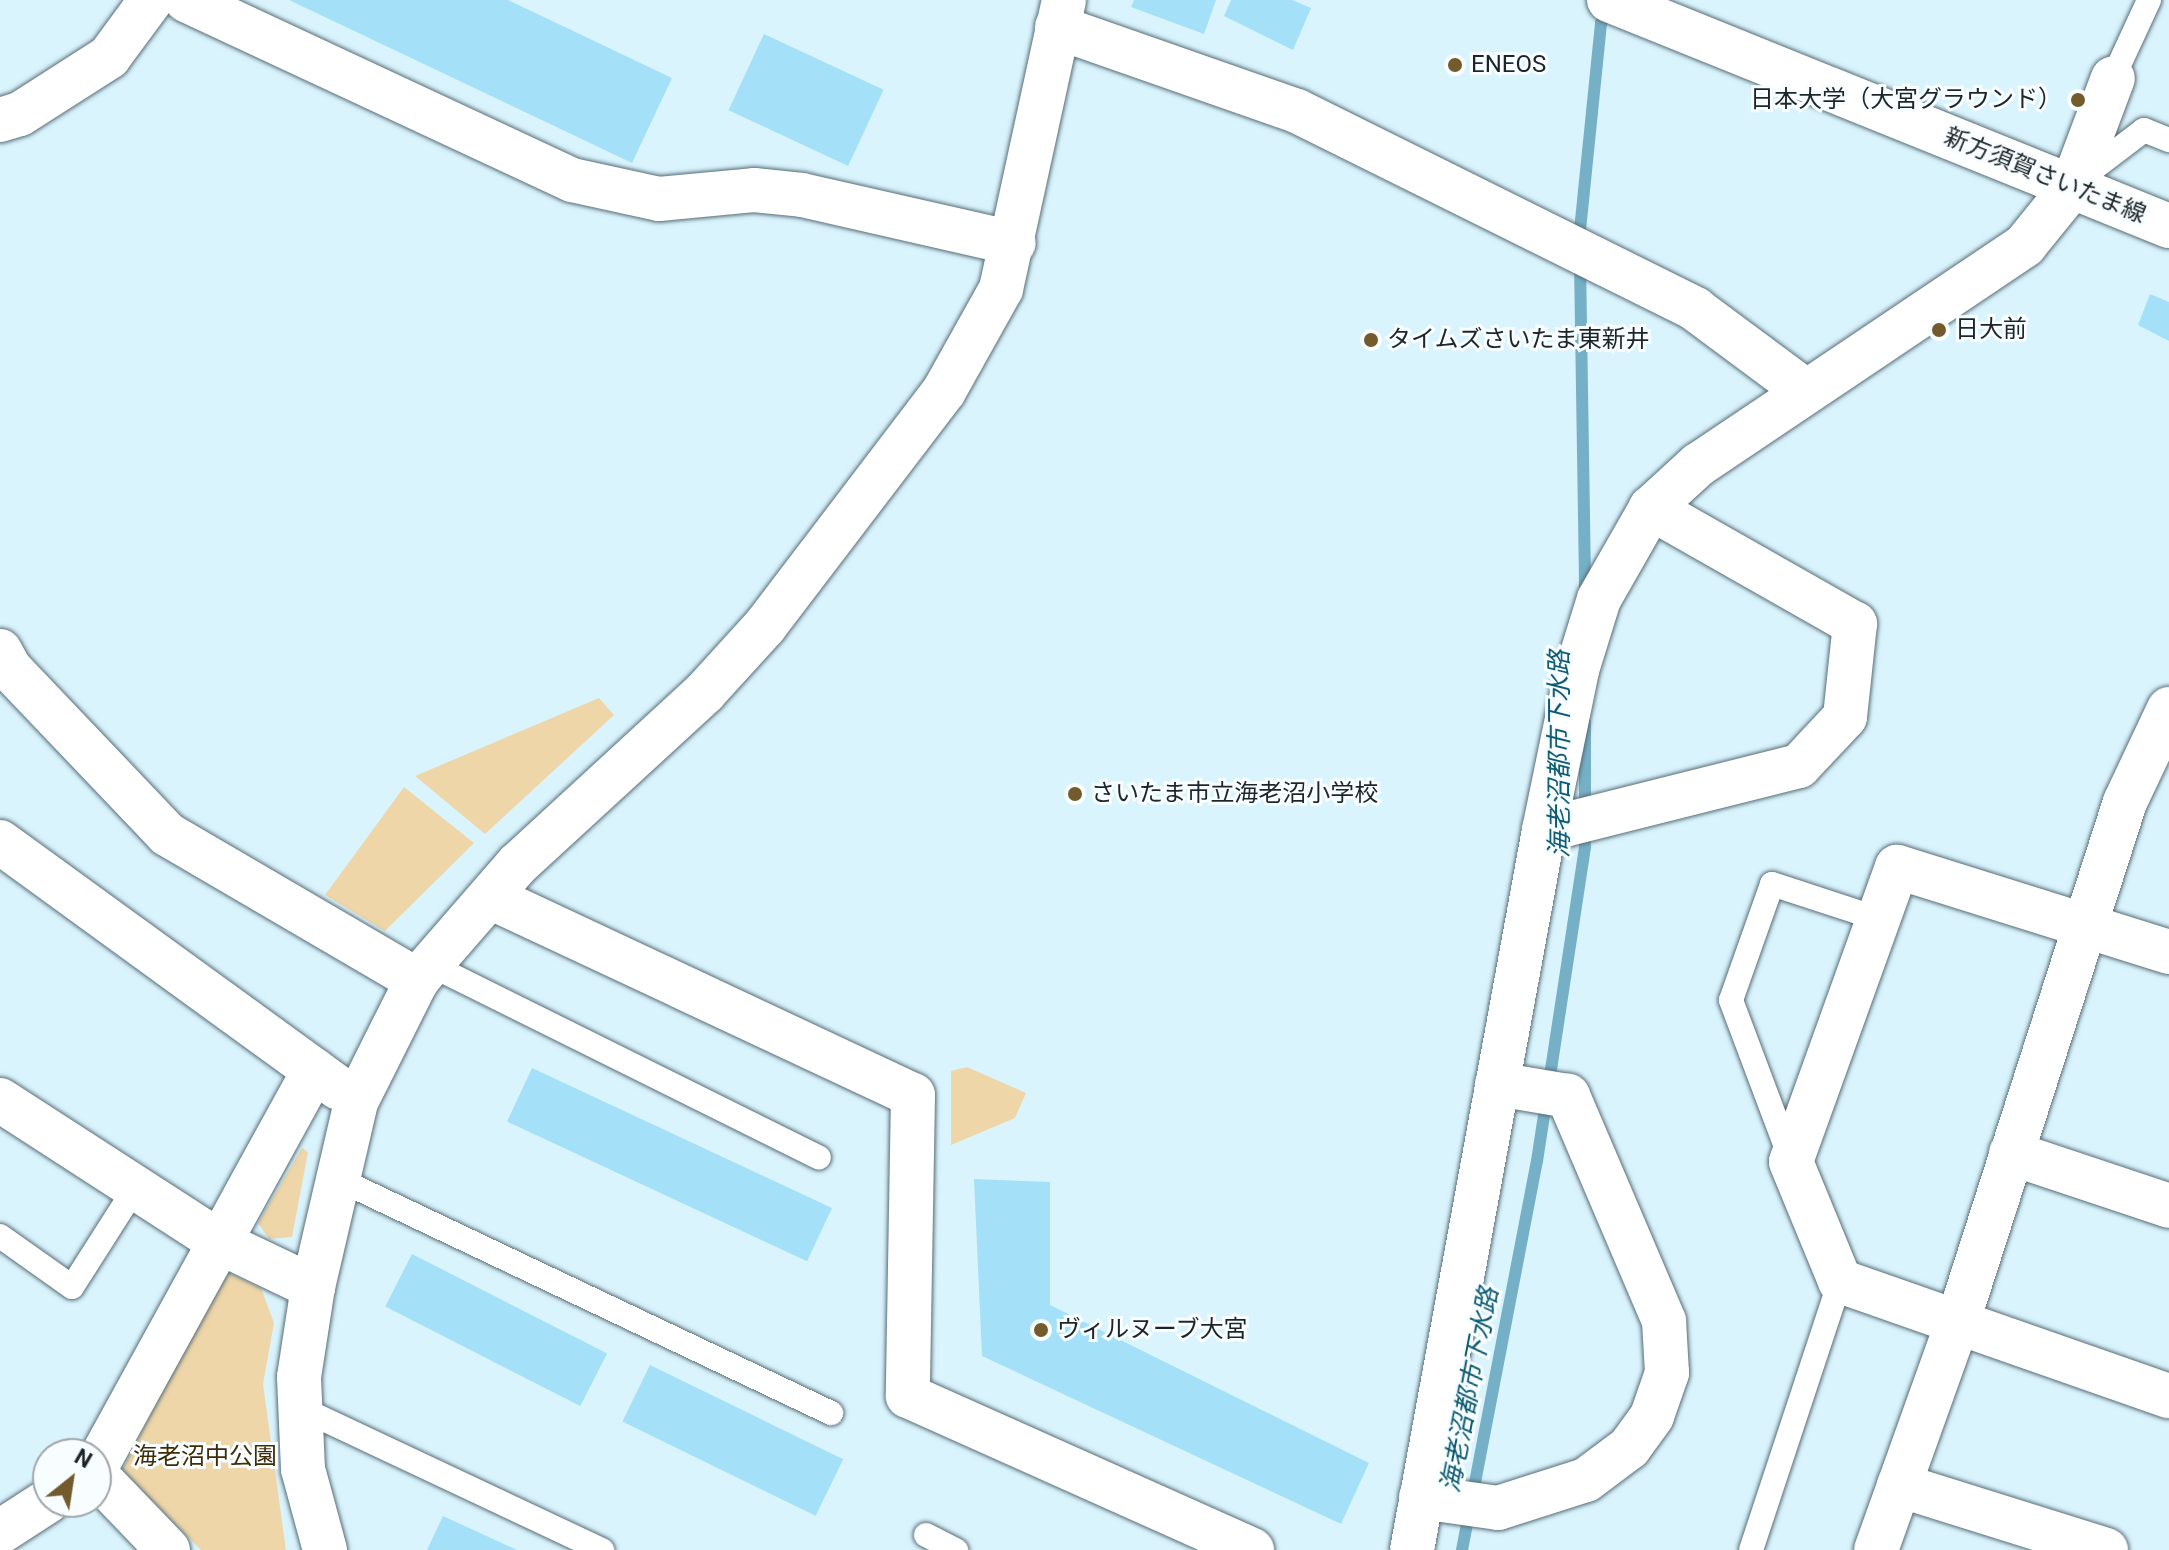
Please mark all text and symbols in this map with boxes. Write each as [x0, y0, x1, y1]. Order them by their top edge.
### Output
place label: ENEOS [1471, 51, 1546, 79]
marker: ENEOS [1446, 56, 1464, 74]
place label: 日本大学（大宮グラウンド） [1750, 86, 2062, 114]
marker: 日本大学（大宮グラウンド） [2069, 91, 2087, 109]
street label: 新方須賀さいたま線 [1939, 122, 2151, 230]
place label: 日大前 [1955, 316, 2027, 344]
marker: 日大前 [1930, 321, 1948, 339]
place label: タイムズさいたま東新井 [1387, 326, 1651, 354]
marker: タイムズさいたま東新井 [1362, 331, 1380, 349]
water label: 海老沼都市下水路 [1544, 650, 1576, 858]
place label: さいたま市立海老沼小学校 [1091, 780, 1379, 808]
marker: さいたま市立海老沼小学校 [1066, 785, 1084, 803]
water label: 海老沼都市下水路 [1435, 1285, 1505, 1495]
place label: ヴィルヌーブ大宮 [1057, 1316, 1249, 1344]
marker: ヴィルヌーブ大宮 [1032, 1321, 1050, 1339]
north arrow [32, 1438, 112, 1518]
park label: 海老沼中公園 [133, 1443, 277, 1471]
text: N [70, 1444, 96, 1473]

